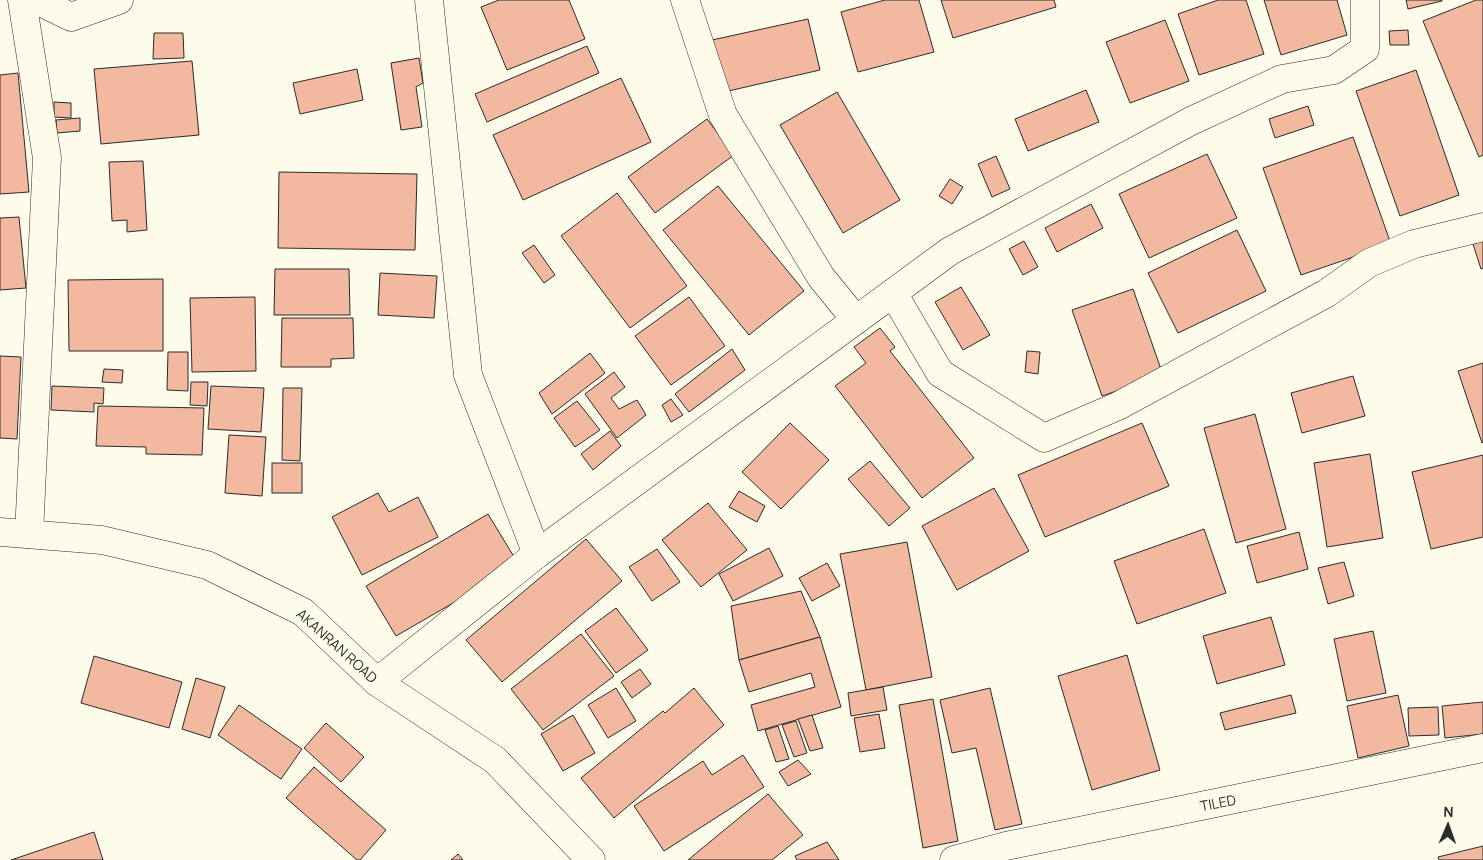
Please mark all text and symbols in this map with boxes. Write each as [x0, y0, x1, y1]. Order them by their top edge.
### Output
street label: AKANRAN ROAD [293, 604, 382, 687]
street label: TILED [1198, 790, 1237, 815]
north arrow [1423, 800, 1473, 850]
text: N [1443, 802, 1454, 821]

